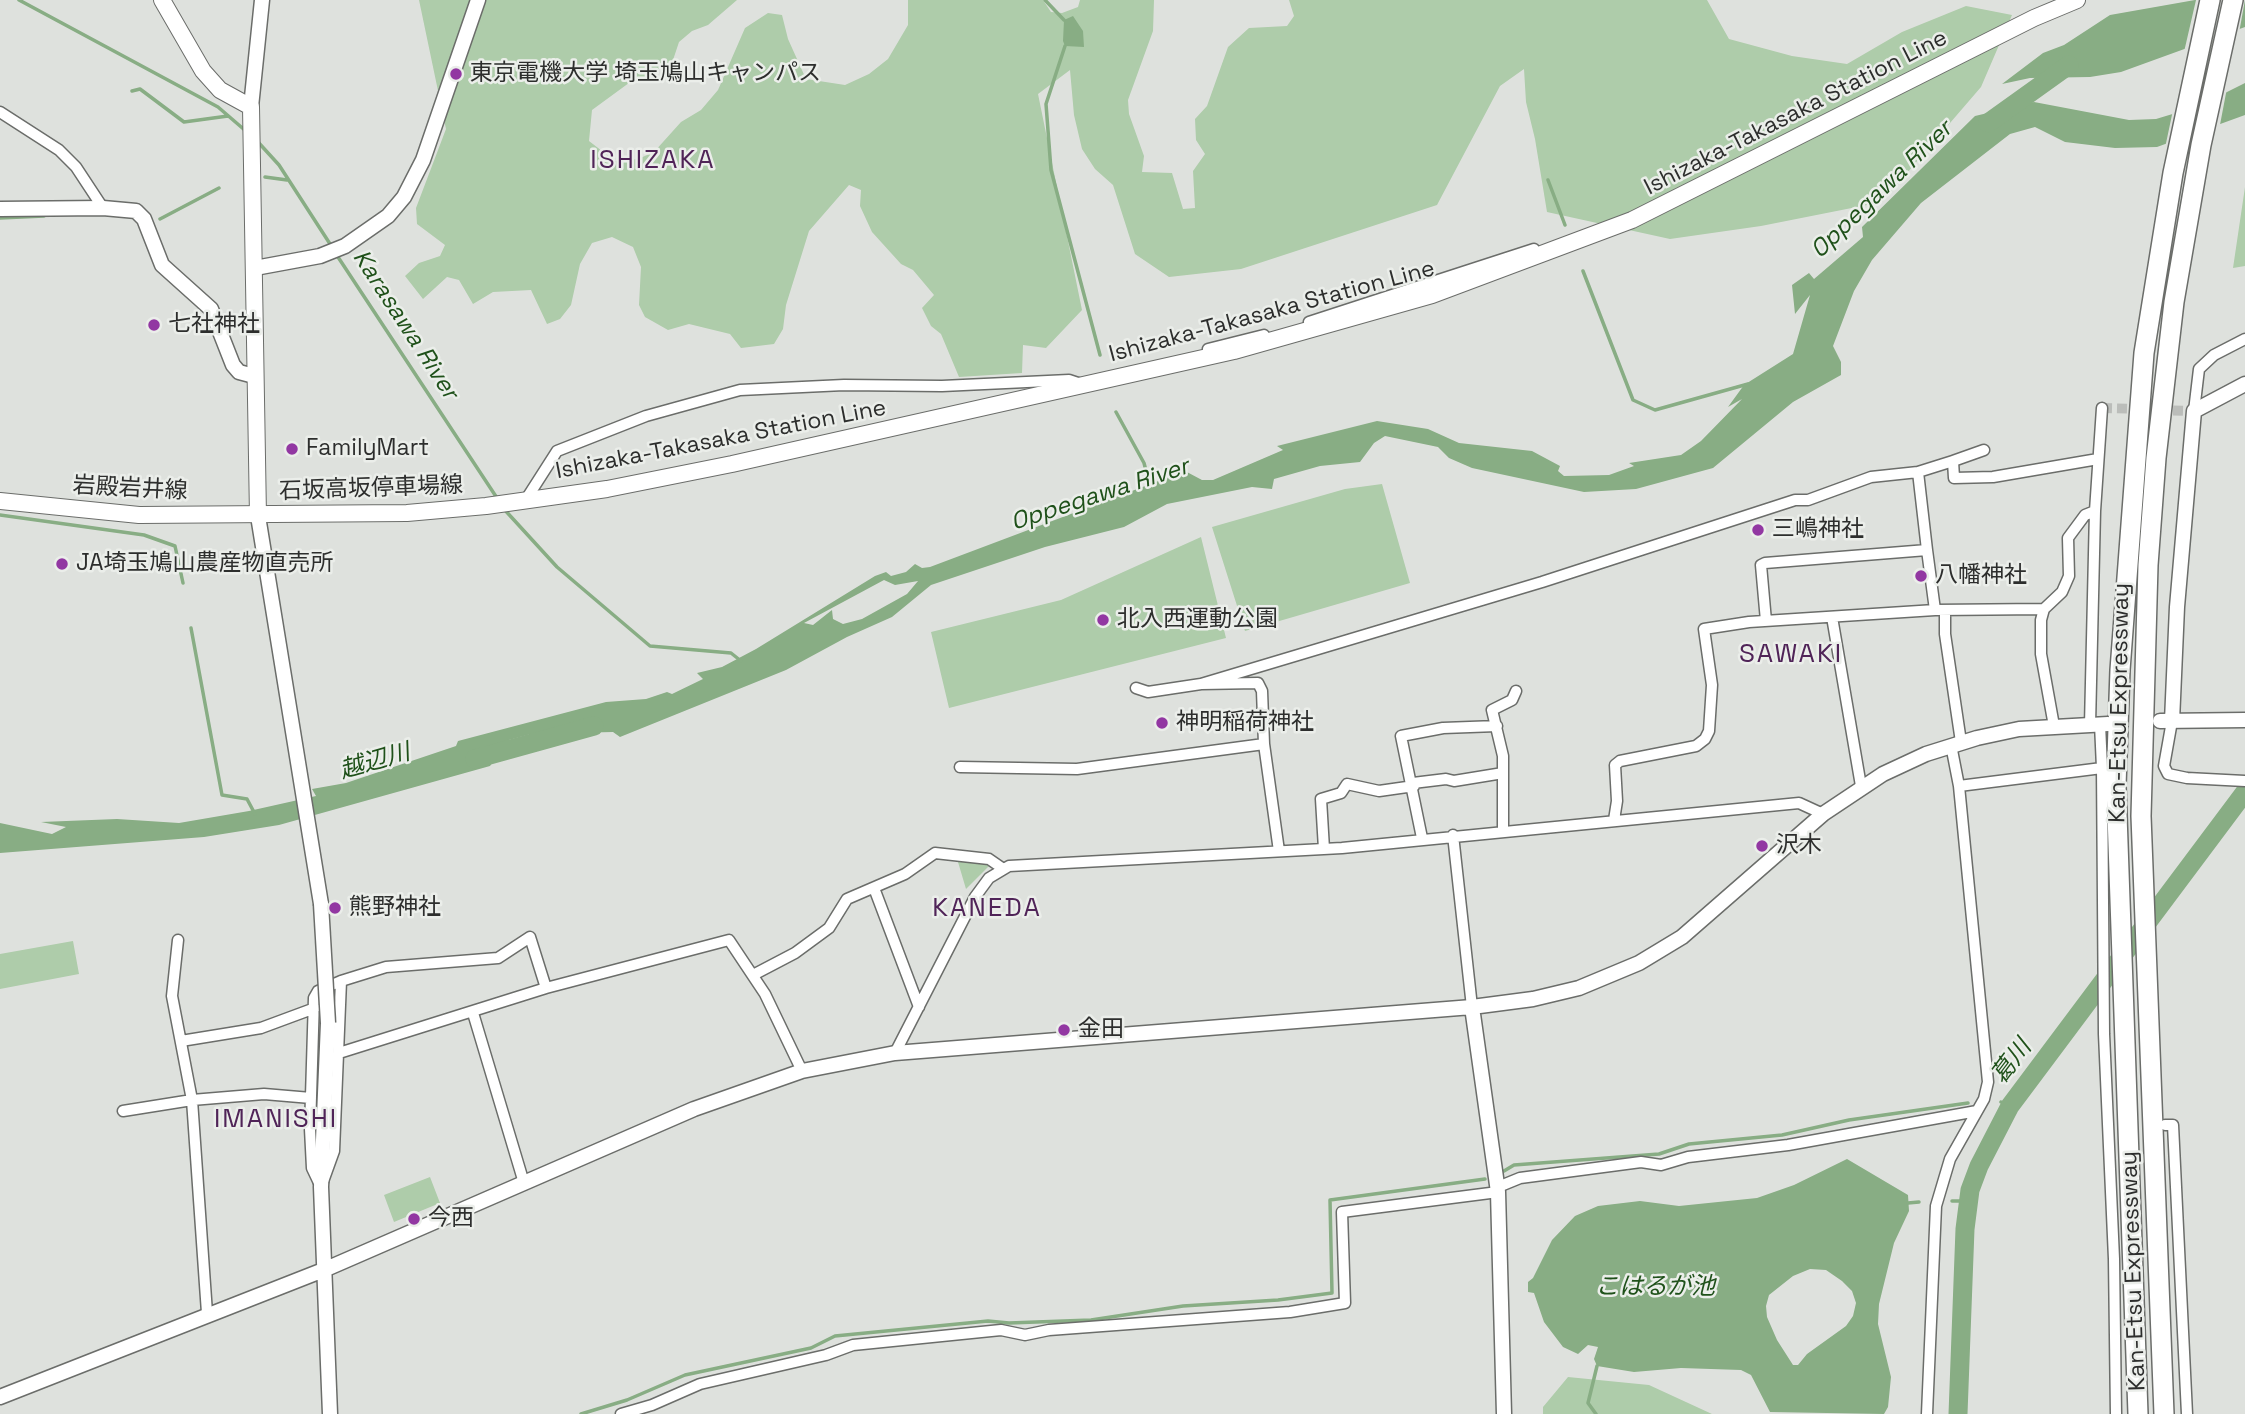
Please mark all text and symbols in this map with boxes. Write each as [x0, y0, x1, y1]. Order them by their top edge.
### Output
street label: Ishizaka-Takasaka Station Line [1640, 24, 1952, 202]
place label: 東京電機大学 埼玉鳩山キャンパス [470, 60, 821, 88]
marker: 東京電機大学 埼玉鳩山キャンパス [448, 66, 464, 82]
water label: Oppegawa River [1805, 115, 1959, 265]
district label: ISHIZAKA [591, 145, 715, 177]
water label: Karasawa River [346, 245, 464, 405]
street label: Ishizaka-Takasaka Station Line [1106, 255, 1438, 369]
place label: 七社神社 [168, 311, 260, 339]
marker: 七社神社 [146, 317, 162, 333]
street label: Ishizaka-Takasaka Station Line [553, 394, 889, 486]
place label: FamilyMart [306, 435, 429, 463]
marker: FamilyMart [284, 441, 300, 457]
water label: Oppegawa River [1007, 453, 1193, 537]
street label: 岩殿岩井線 [72, 472, 188, 506]
street label: 石坂高坂停車場線 [279, 472, 463, 506]
place label: 三嶋神社 [1772, 516, 1864, 544]
marker: 三嶋神社 [1750, 522, 1766, 538]
place label: JA埼玉鳩山農産物直売所 [76, 550, 333, 578]
marker: JA埼玉鳩山農産物直売所 [54, 556, 70, 572]
place label: 八幡神社 [1935, 562, 2027, 590]
marker: 八幡神社 [1913, 568, 1929, 584]
street label: Kan-Etsu Expressway [2104, 583, 2136, 823]
place label: 北入西運動公園 [1117, 606, 1278, 634]
marker: 北入西運動公園 [1095, 612, 1111, 628]
district label: SAWAKI [1740, 639, 1842, 671]
place label: 神明稲荷神社 [1176, 709, 1314, 737]
marker: 神明稲荷神社 [1154, 715, 1170, 731]
water label: 越辺川 [336, 738, 414, 786]
place label: 沢木 [1776, 832, 1822, 860]
marker: 沢木 [1754, 838, 1770, 854]
district label: KANEDA [933, 893, 1041, 925]
place label: 熊野神社 [349, 894, 441, 922]
marker: 熊野神社 [327, 900, 343, 916]
place label: 金田 [1078, 1016, 1124, 1044]
marker: 金田 [1056, 1022, 1072, 1038]
water label: 葛川 [1986, 1034, 2038, 1090]
district label: IMANISHI [215, 1104, 337, 1136]
street label: Kan-Etsu Expressway [2116, 1151, 2152, 1391]
place label: 今西 [428, 1205, 474, 1233]
marker: 今西 [406, 1211, 422, 1227]
water label: こはるが池 [1595, 1273, 1715, 1301]

